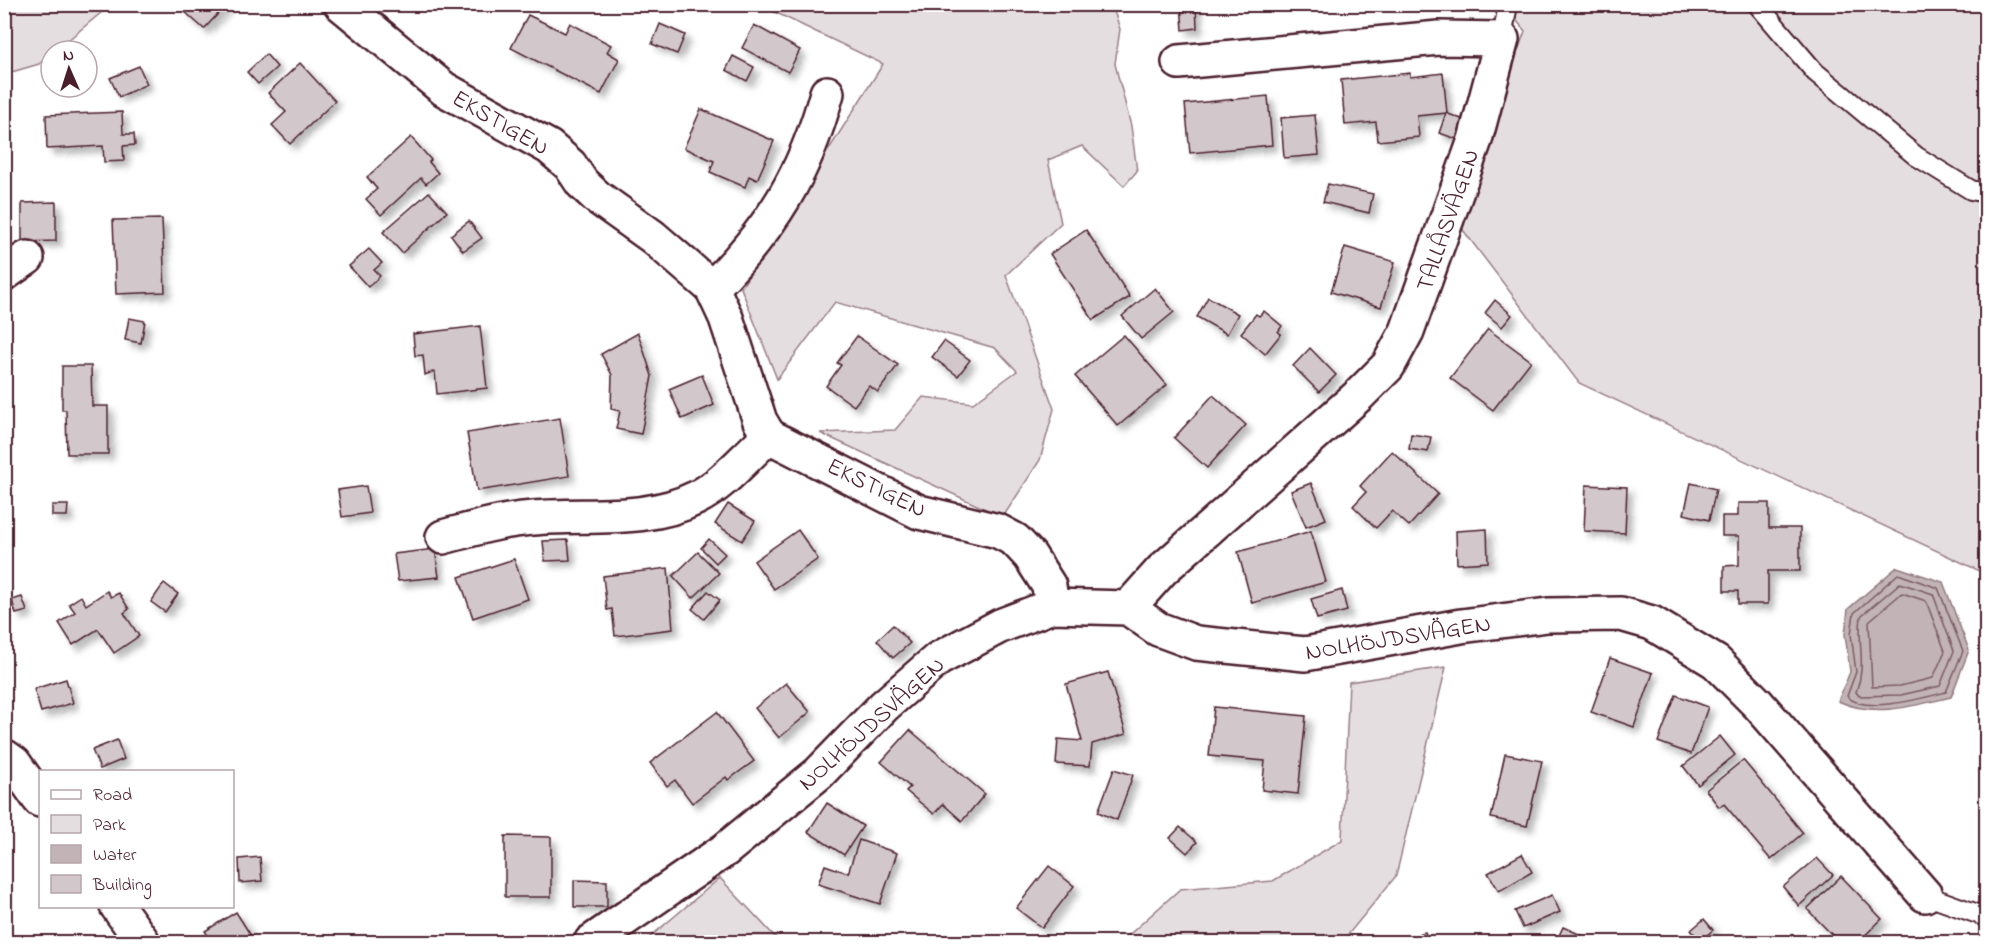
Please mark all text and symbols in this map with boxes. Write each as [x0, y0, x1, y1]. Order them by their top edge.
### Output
north arrow [39, 39, 99, 99]
text: N [62, 44, 75, 68]
street label: EKSTIGEN [445, 82, 555, 166]
street label: TALLÅSVÄGEN [1409, 145, 1490, 297]
street label: EKSTIGEN [820, 450, 932, 528]
street label: NOLHÖJDSVÄGEN [1303, 608, 1494, 671]
street label: NOLHÖJDSVÄGEN [791, 649, 954, 800]
legend [39, 770, 234, 908]
text: Road [93, 783, 132, 809]
text: Park [93, 813, 126, 839]
text: Water [93, 843, 137, 869]
text: Building [92, 873, 152, 900]

